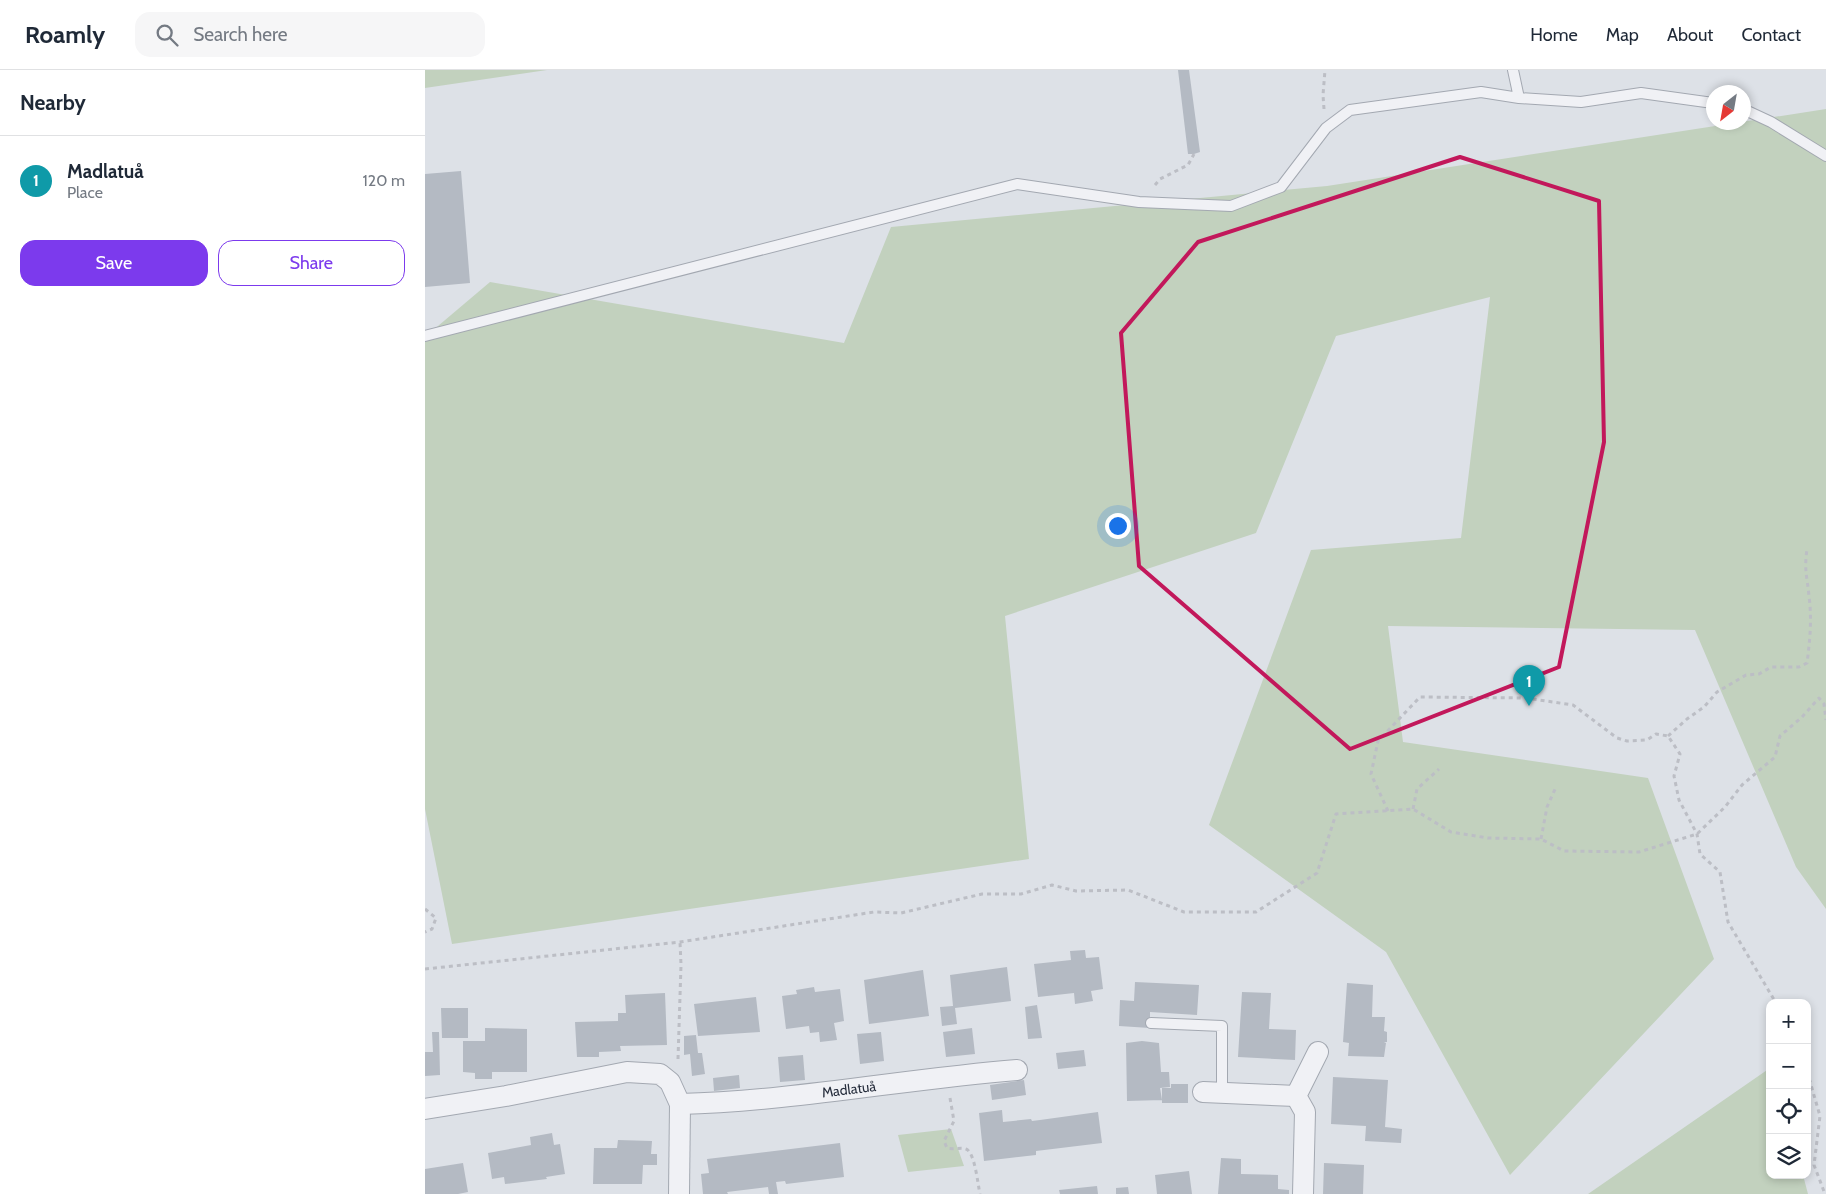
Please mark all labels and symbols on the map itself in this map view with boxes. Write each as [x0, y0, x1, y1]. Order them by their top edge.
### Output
north arrow [1706, 85, 1751, 130]
your location [1105, 513, 1131, 539]
pin: 1 [1513, 665, 1545, 706]
street label: Madlatuå [821, 1077, 877, 1101]

